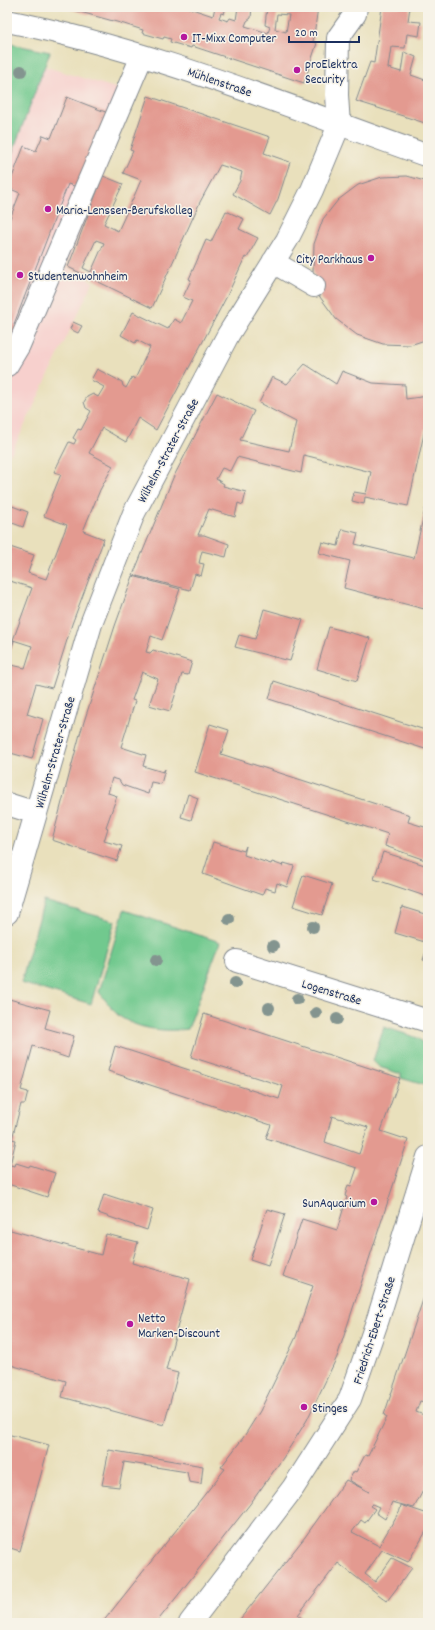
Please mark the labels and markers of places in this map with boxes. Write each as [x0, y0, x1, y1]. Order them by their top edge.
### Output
place label: IT-Mixx Computer [192, 30, 277, 49]
marker: IT-Mixx Computer [179, 32, 189, 42]
place label: proElektra Security [305, 56, 358, 90]
marker: proElektra Security [292, 65, 302, 75]
place label: Maria-Lenssen-Berufskolleg [56, 202, 193, 221]
marker: Maria-Lenssen-Berufskolleg [43, 204, 53, 214]
place label: City Parkhaus [296, 251, 363, 270]
marker: City Parkhaus [366, 253, 376, 263]
place label: Studentenwohnheim [28, 268, 128, 287]
marker: Studentenwohnheim [15, 270, 25, 280]
place label: SunAquarium [302, 1195, 366, 1214]
marker: SunAquarium [369, 1197, 379, 1207]
place label: Netto Marken-Discount [138, 1310, 220, 1344]
marker: Netto Marken-Discount [125, 1319, 135, 1329]
place label: Stinges [312, 1400, 348, 1419]
marker: Stinges [299, 1402, 309, 1412]

